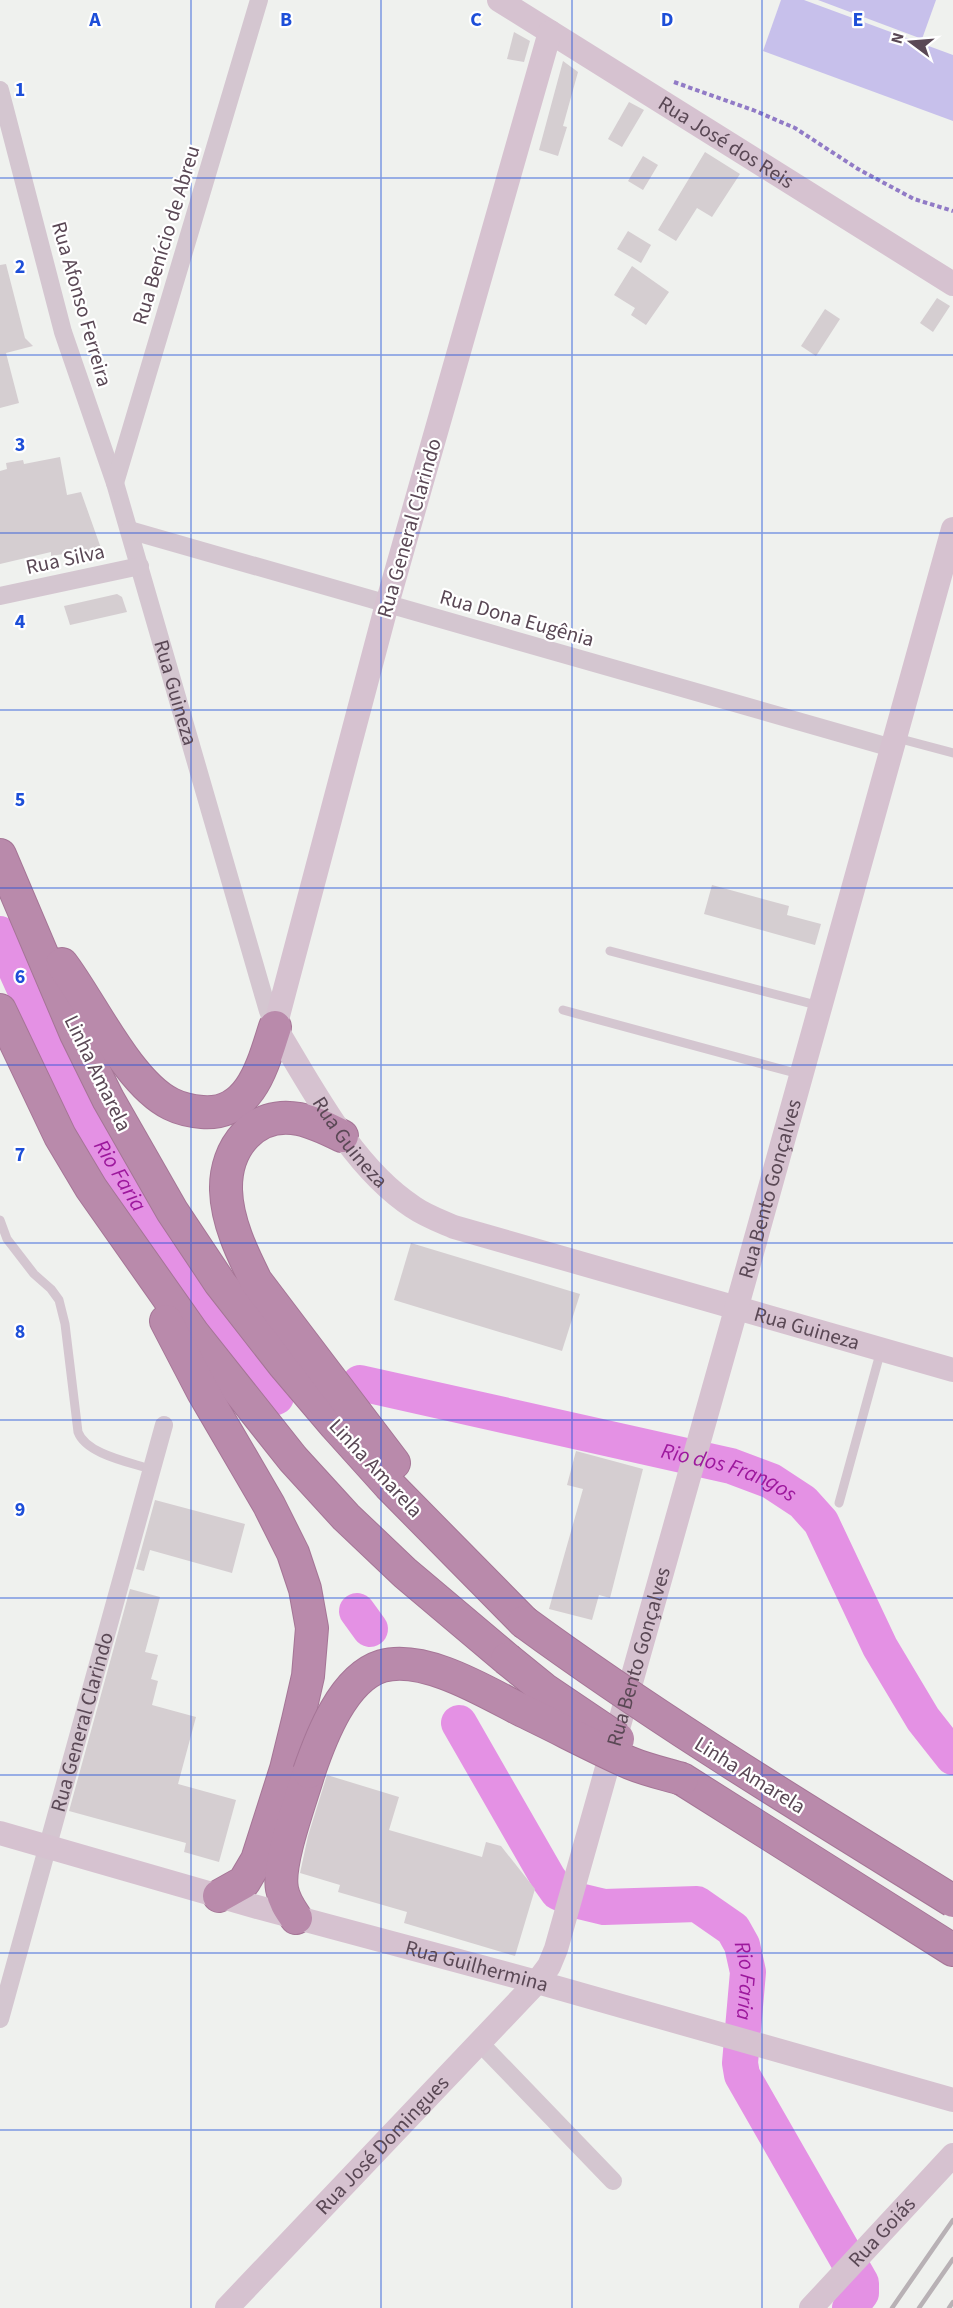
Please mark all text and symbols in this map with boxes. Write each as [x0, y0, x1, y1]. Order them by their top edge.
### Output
text: A [88, 6, 101, 34]
text: B [280, 6, 292, 34]
text: C [470, 6, 482, 34]
text: D [661, 6, 673, 34]
text: E [853, 6, 863, 34]
north arrow [881, 12, 941, 72]
text: N [886, 30, 910, 46]
text: 1 [15, 76, 25, 104]
street label: Rua José dos Reis [652, 88, 800, 196]
street label: Rua Benício de Abreu [124, 142, 208, 328]
street label: Rua Afonso Ferreira [44, 218, 120, 390]
text: 2 [15, 253, 25, 281]
text: 3 [15, 431, 25, 459]
street label: Rua General Clarindo [369, 435, 449, 621]
street label: Rua Silva [23, 536, 107, 582]
street label: Rua Dona Eugênia [436, 582, 598, 654]
text: 4 [15, 608, 26, 636]
street label: Rua Guineza [146, 636, 205, 749]
text: 5 [15, 786, 25, 814]
text: 6 [15, 963, 25, 991]
street label: Linha Amarela [57, 1010, 139, 1136]
street label: Rua Guineza [305, 1090, 395, 1195]
street label: Rua Bento Gonçalves [730, 1095, 809, 1282]
water label: Rio Faria [86, 1133, 155, 1218]
text: 7 [15, 1141, 25, 1169]
street label: Rua Guineza [751, 1299, 863, 1358]
text: 8 [15, 1318, 25, 1346]
street label: Linha Amarela [322, 1412, 430, 1524]
water label: Rio dos Frangos [658, 1435, 803, 1510]
text: 9 [15, 1496, 25, 1524]
street label: Rua Bento Gonçalves [599, 1563, 678, 1750]
street label: Rua General Clarindo [43, 1629, 121, 1815]
street label: Linha Amarela [689, 1729, 811, 1821]
street label: Rua Guilhermina [402, 1932, 552, 1999]
water label: Rio Faria [726, 1938, 764, 2022]
street label: Rua José Domingues [308, 2068, 456, 2221]
street label: Rua Goiás [841, 2190, 923, 2274]

